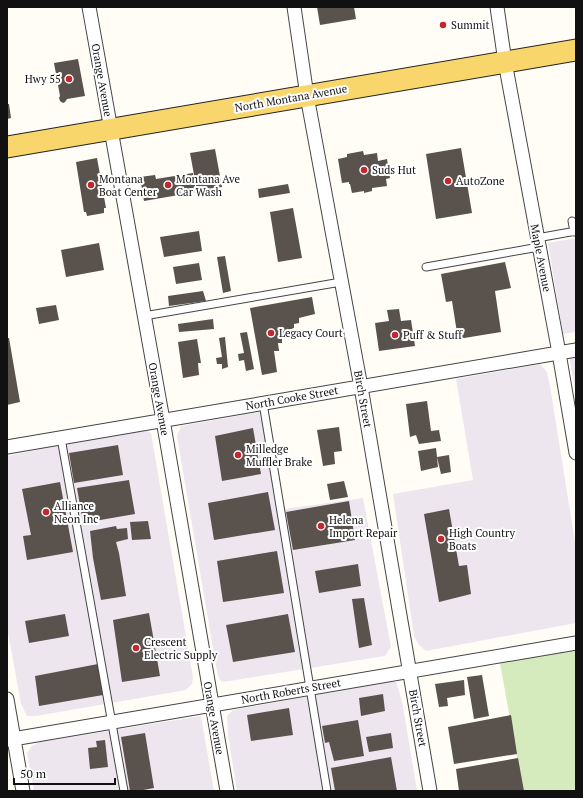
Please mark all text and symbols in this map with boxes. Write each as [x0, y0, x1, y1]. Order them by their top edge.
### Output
place label: Summit [451, 18, 490, 32]
marker: Summit [438, 20, 448, 30]
street label: Orange Avenue [89, 42, 115, 118]
place label: Hwy 55 [25, 72, 61, 86]
marker: Hwy 55 [64, 74, 74, 84]
street label: North Montana Avenue [234, 81, 349, 115]
place label: Suds Hut [372, 163, 416, 177]
marker: Suds Hut [359, 165, 369, 175]
place label: Montana Boat Center [99, 172, 158, 199]
place label: Montana Ave Car Wash [176, 172, 240, 199]
place label: AutoZone [456, 174, 505, 188]
marker: AutoZone [443, 176, 453, 186]
marker: Montana Boat Center [86, 180, 96, 190]
marker: Montana Ave Car Wash [163, 180, 173, 190]
street label: Maple Avenue [528, 223, 555, 293]
place label: Legacy Court [279, 326, 343, 340]
marker: Legacy Court [266, 328, 276, 338]
place label: Puff & Stuff [403, 328, 463, 342]
marker: Puff & Stuff [390, 330, 400, 340]
street label: Orange Avenue [146, 361, 172, 437]
street label: Birch Street [351, 369, 375, 429]
street label: North Cooke Street [245, 383, 339, 413]
place label: Milledge Muffler Brake [246, 442, 313, 469]
marker: Milledge Muffler Brake [233, 450, 243, 460]
place label: Alliance Neon Inc [54, 499, 98, 526]
marker: Alliance Neon Inc [41, 507, 51, 517]
place label: Helena Import Repair [329, 513, 398, 540]
marker: Helena Import Repair [316, 521, 326, 531]
place label: High Country Boats [449, 526, 515, 553]
marker: High Country Boats [436, 534, 446, 544]
place label: Crescent Electric Supply [144, 635, 218, 662]
marker: Crescent Electric Supply [131, 643, 141, 653]
street label: North Roberts Street [240, 675, 342, 707]
street label: Orange Avenue [201, 680, 227, 756]
street label: Birch Street [406, 688, 430, 748]
scale bar [14, 760, 115, 786]
text: 50 m [20, 766, 47, 781]

